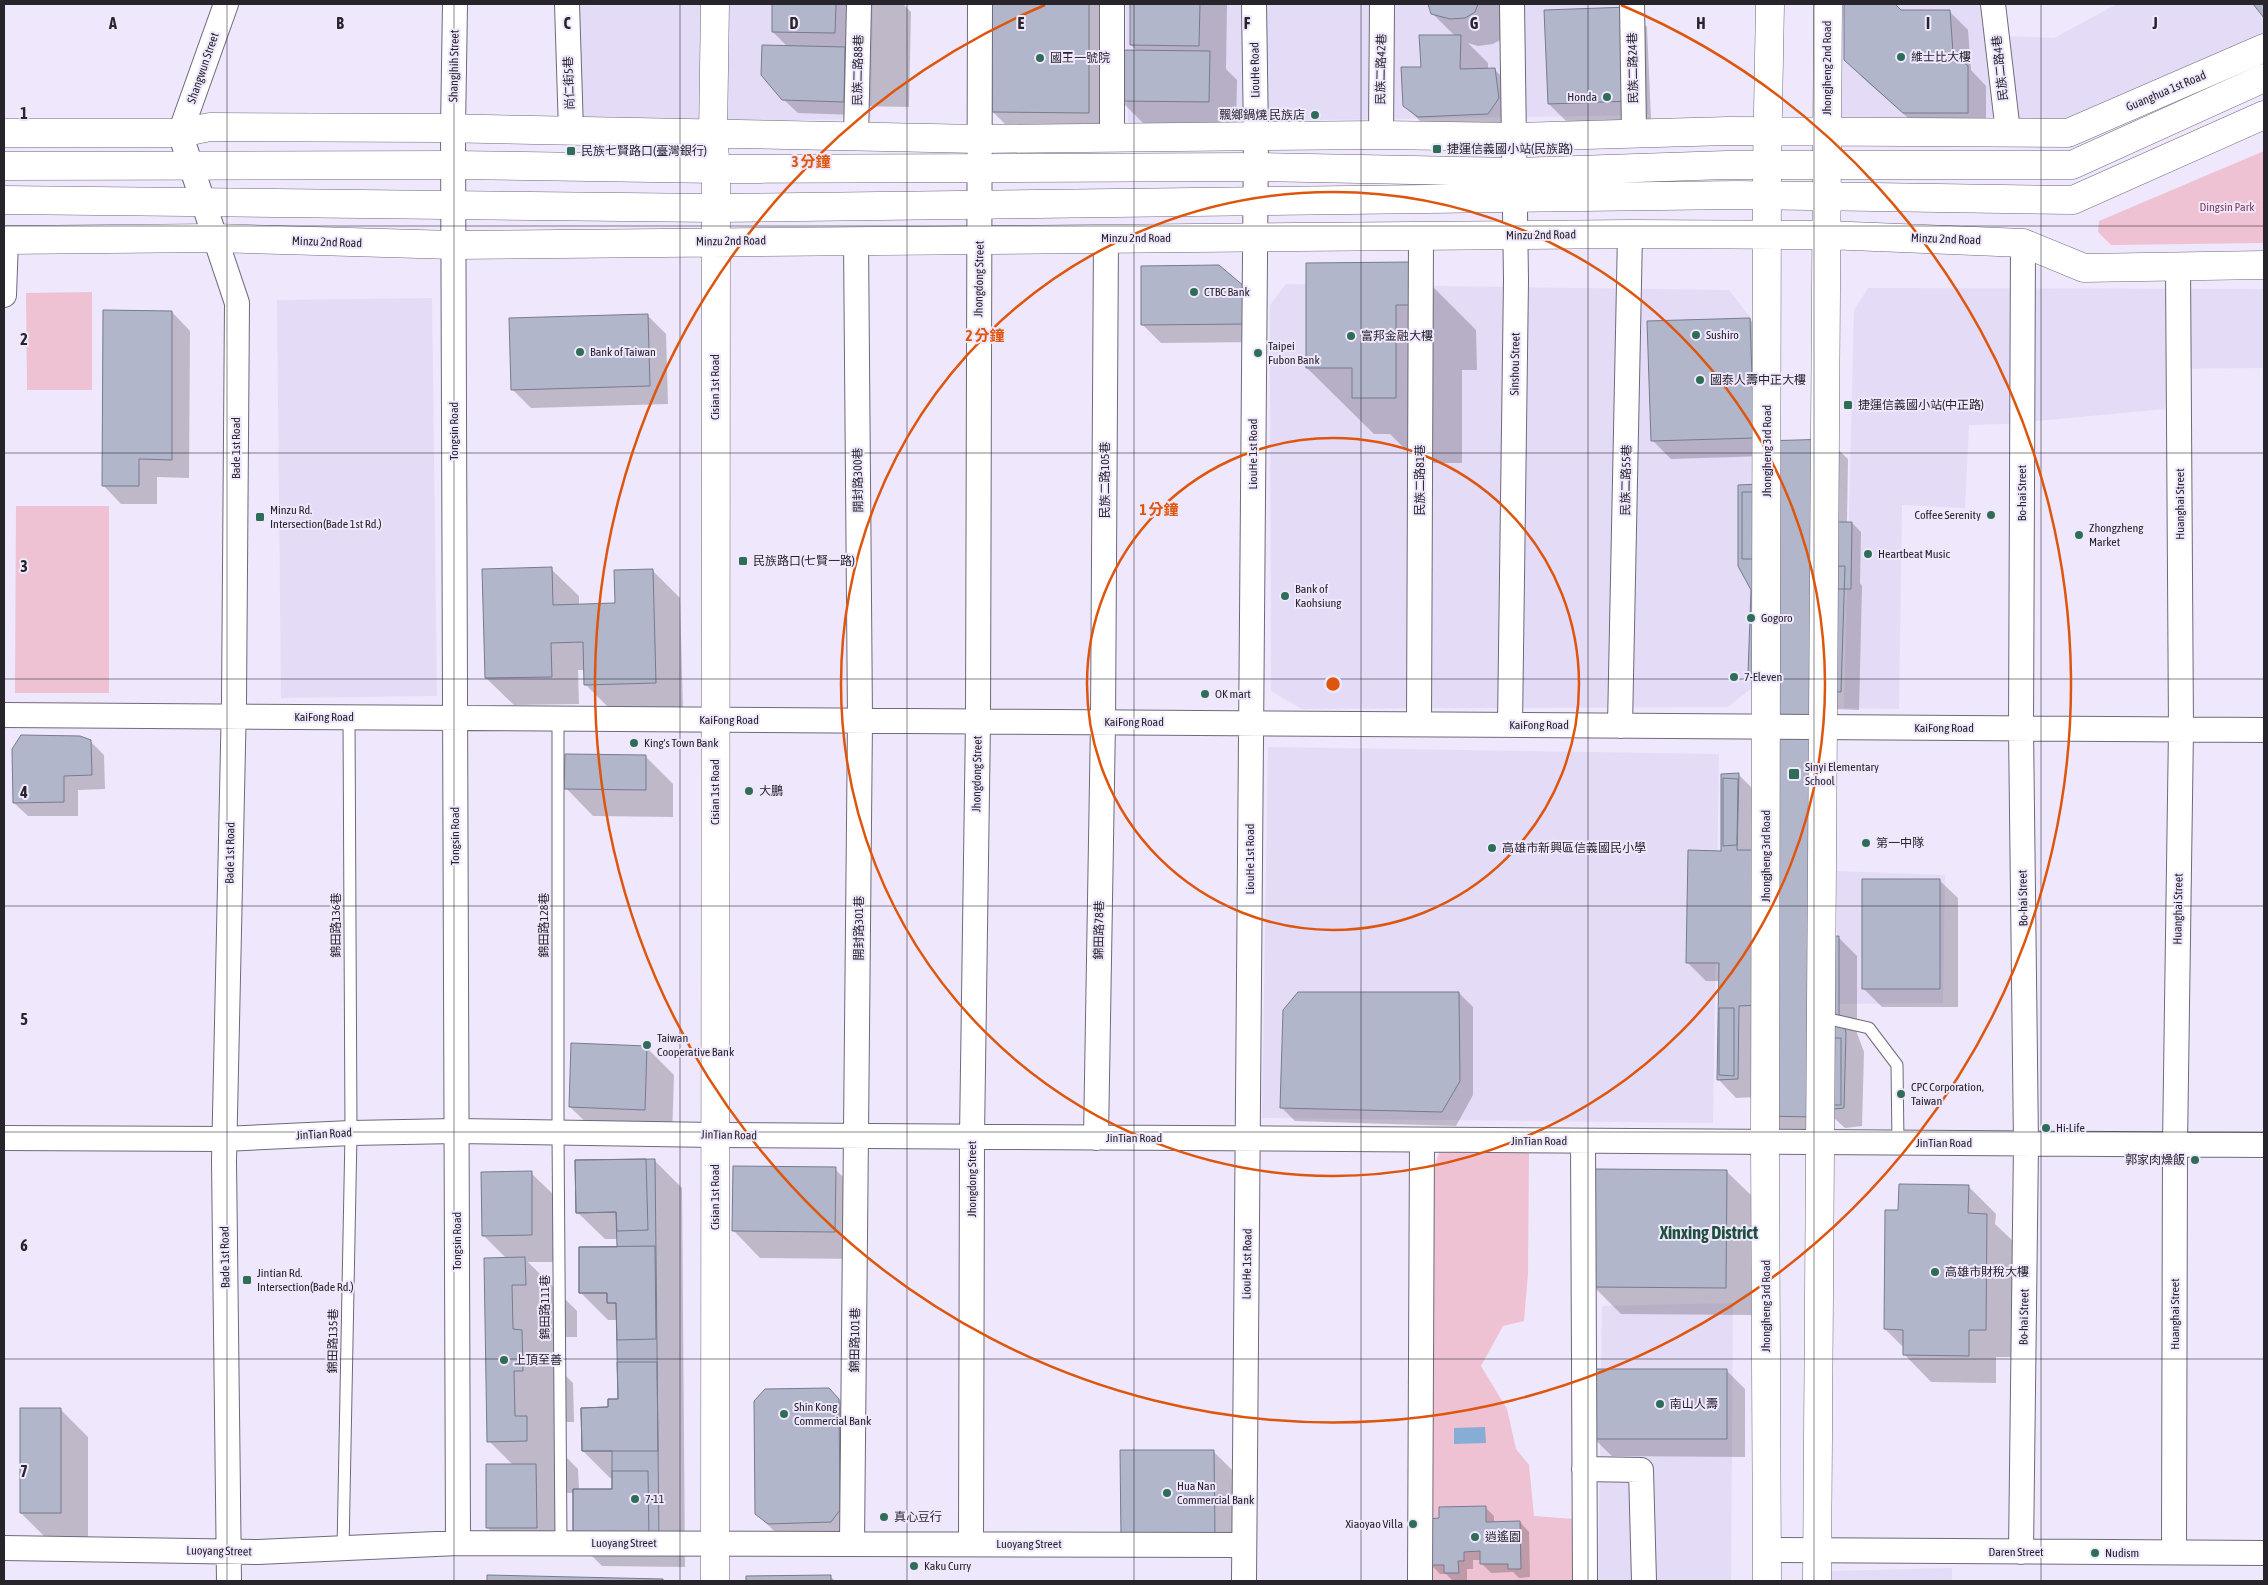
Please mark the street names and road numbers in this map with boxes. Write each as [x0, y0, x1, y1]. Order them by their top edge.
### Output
street label: Jhongjheng 2nd Road [1820, 21, 1834, 115]
street label: Shangjhih Street [446, 29, 462, 102]
street label: Shangwun Street [184, 30, 222, 105]
street label: 民族二路24巷 [1625, 32, 1641, 104]
street label: 民族二路42巷 [1373, 33, 1389, 105]
street label: 民族二路88巷 [850, 34, 866, 106]
street label: 民族二路4巷 [1990, 35, 2010, 101]
street label: LiouHe Road [1248, 42, 1262, 98]
street label: 尚仁街5巷 [561, 56, 577, 110]
street label: Guanghua 1st Road [2124, 68, 2208, 114]
street label: Minzu 2nd Road [1506, 227, 1576, 243]
street label: Minzu 2nd Road [1101, 231, 1171, 245]
street label: Minzu 2nd Road [1911, 231, 1981, 247]
street label: Minzu 2nd Road [696, 233, 766, 249]
street label: Minzu 2nd Road [292, 234, 362, 250]
street label: Jhongdong Street [971, 240, 987, 317]
street label: Sinshou Street [1507, 332, 1523, 396]
street label: Cisian 1st Road [708, 354, 722, 420]
street label: Tongsin Road [447, 402, 461, 460]
street label: Jhongjheng 3rd Road [1760, 405, 1774, 497]
street label: Bade 1st Road [229, 417, 243, 479]
street label: LiouHe 1st Road [1246, 419, 1260, 489]
street label: 民族二路105巷 [1098, 442, 1112, 518]
street label: 民族二路81巷 [1413, 444, 1427, 516]
street label: 民族二路55巷 [1618, 444, 1634, 516]
street label: 開封路300巷 [850, 447, 866, 513]
street label: Bo-hai Street [2015, 464, 2029, 521]
street label: Huanghai Street [2173, 468, 2187, 540]
street label: KaiFong Road [294, 710, 354, 724]
street label: KaiFong Road [699, 713, 759, 727]
street label: KaiFong Road [1104, 715, 1164, 729]
street label: KaiFong Road [1509, 718, 1569, 732]
street label: KaiFong Road [1914, 721, 1974, 735]
street label: Jhongdong Street [969, 735, 985, 812]
street label: Cisian 1st Road [708, 759, 722, 825]
street label: Tongsin Road [448, 807, 462, 865]
street label: Jhongjheng 3rd Road [1759, 810, 1773, 902]
street label: Bade 1st Road [222, 822, 238, 884]
street label: LiouHe 1st Road [1243, 824, 1257, 894]
street label: Bo-hai Street [2015, 869, 2030, 926]
street label: Huanghai Street [2170, 873, 2186, 945]
street label: 錦田路136巷 [329, 893, 343, 957]
street label: 錦田路128巷 [537, 893, 551, 957]
street label: 開封路301巷 [852, 896, 866, 960]
street label: 錦田路78巷 [1091, 900, 1107, 960]
street label: JinTian Road [296, 1126, 352, 1142]
street label: JinTian Road [701, 1128, 757, 1142]
street label: JinTian Road [1106, 1131, 1162, 1145]
street label: JinTian Road [1511, 1134, 1567, 1148]
street label: JinTian Road [1916, 1136, 1972, 1150]
street label: Jhongdong Street [965, 1140, 979, 1217]
street label: Cisian 1st Road [708, 1164, 722, 1230]
street label: Tongsin Road [450, 1212, 464, 1270]
street label: Bade 1st Road [217, 1226, 233, 1288]
street label: LiouHe 1st Road [1239, 1228, 1255, 1300]
street label: Jhongjheng 3rd Road [1759, 1260, 1773, 1352]
street label: 錦田路111巷 [538, 1275, 552, 1339]
street label: Huanghai Street [2168, 1278, 2182, 1350]
street label: Bo-hai Street [2017, 1288, 2032, 1345]
street label: 錦田路101巷 [847, 1307, 863, 1373]
street label: 錦田路135巷 [325, 1308, 341, 1374]
street label: Luoyang Street [591, 1536, 657, 1550]
street label: Luoyang Street [996, 1537, 1062, 1551]
street label: Luoyang Street [186, 1543, 252, 1559]
street label: Daren Street [1988, 1545, 2044, 1559]

